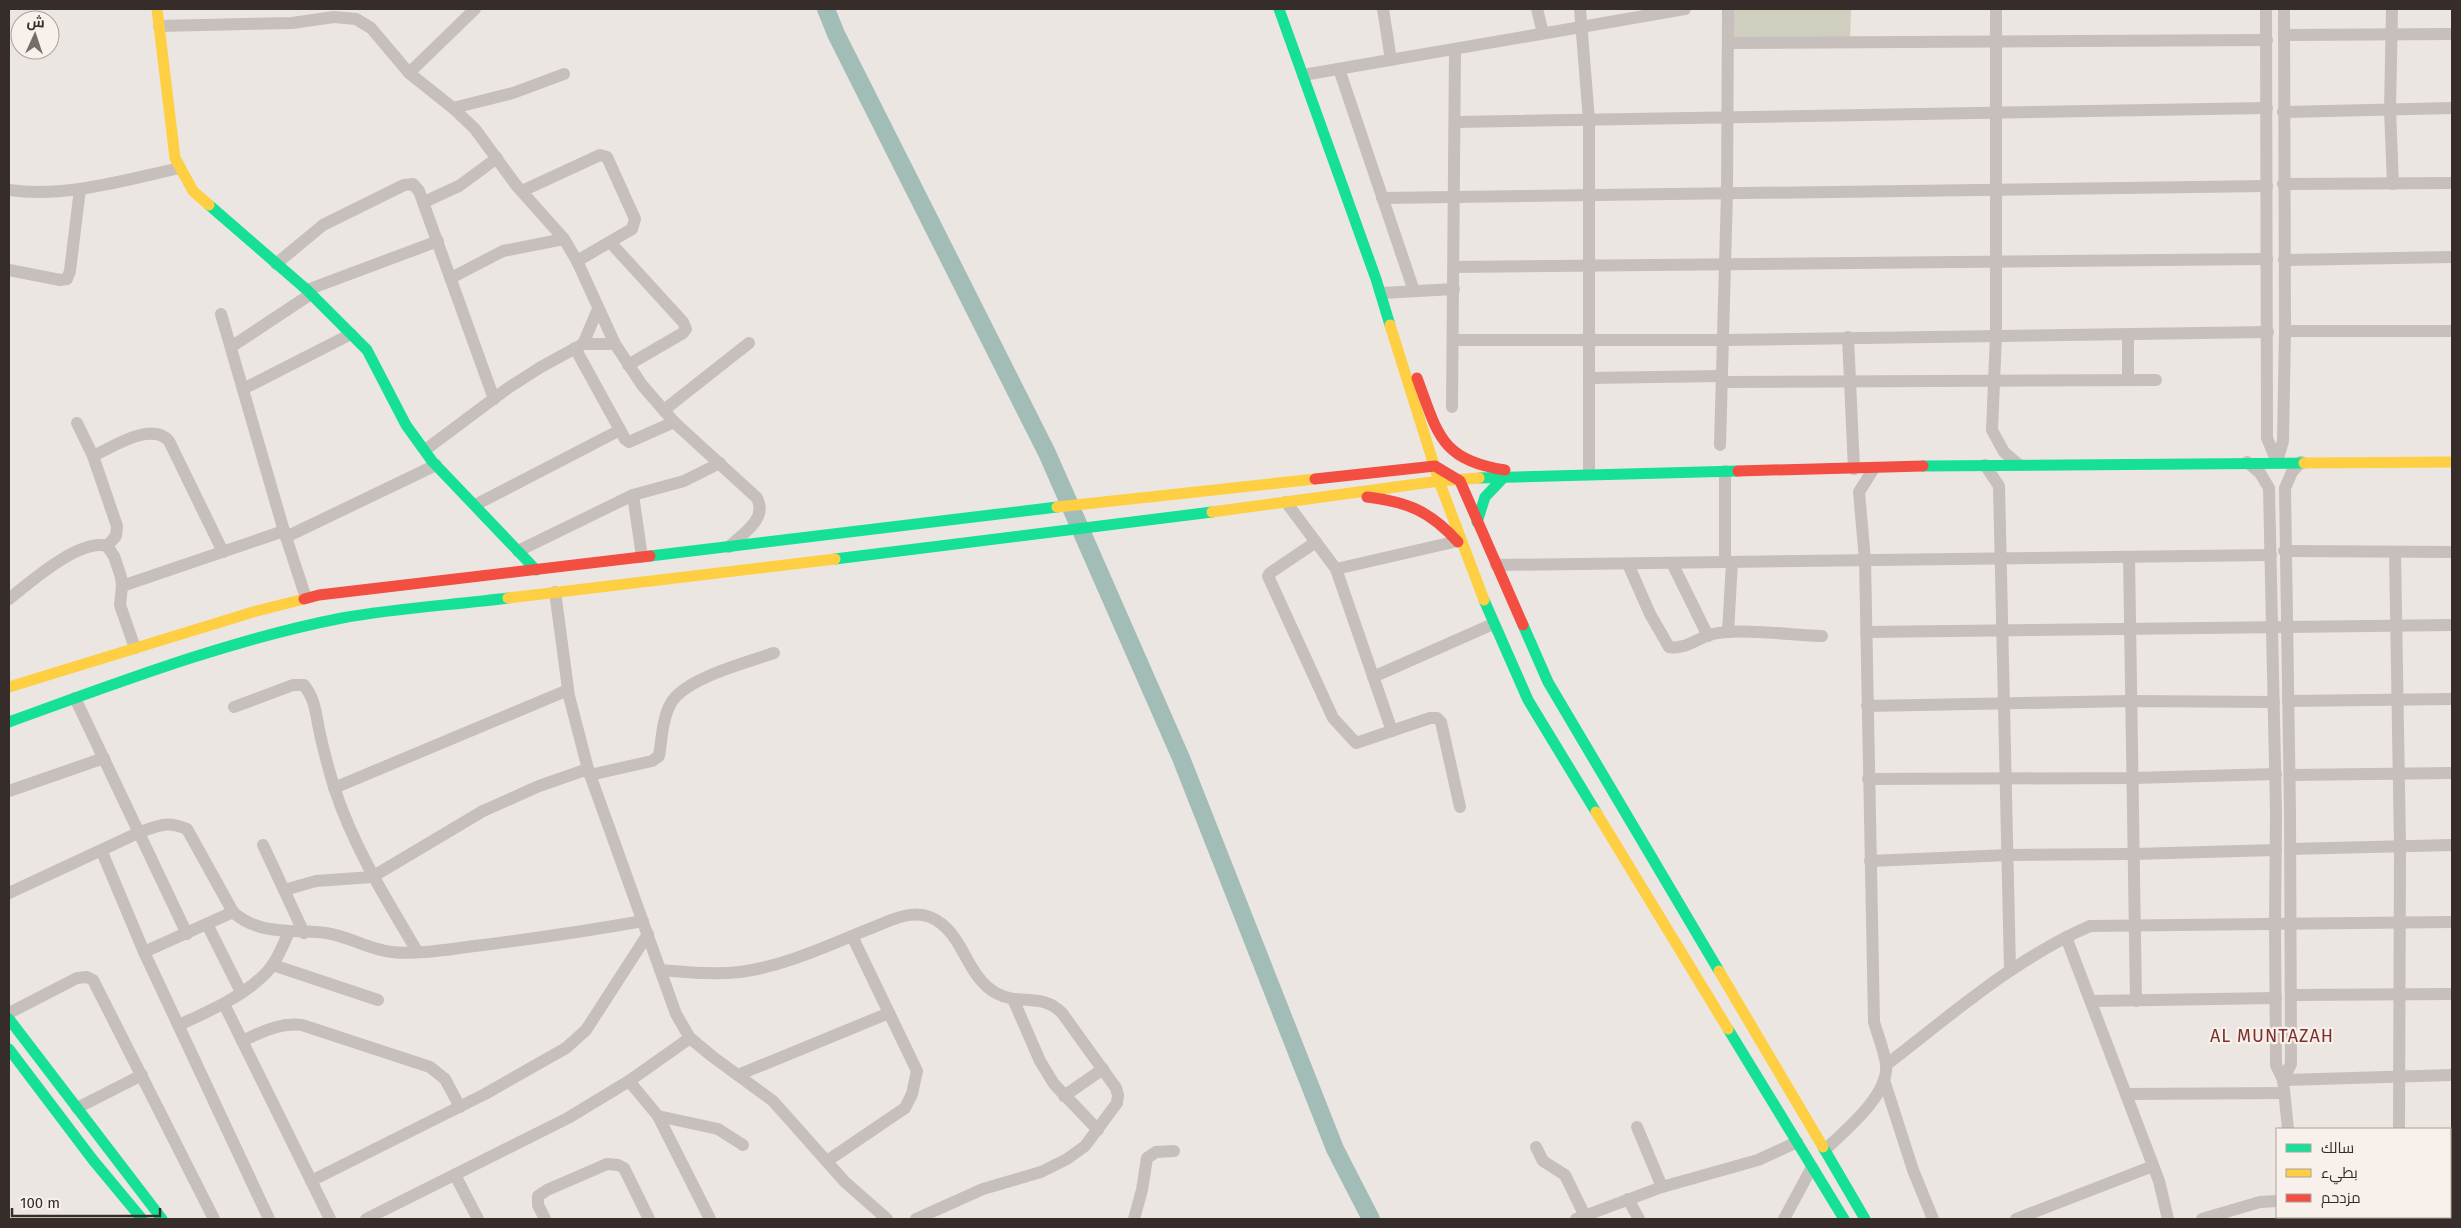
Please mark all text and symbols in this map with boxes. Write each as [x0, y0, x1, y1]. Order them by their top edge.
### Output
north arrow [10, 10, 60, 60]
text: ش [26, 14, 45, 31]
district label: AL MUNTAZAH [2210, 1025, 2334, 1047]
legend [2276, 1128, 2451, 1218]
text: سالك [2321, 1139, 2354, 1157]
text: بطيء [2321, 1164, 2358, 1185]
scale bar [12, 1186, 160, 1218]
text: مزدحم [2321, 1189, 2361, 1208]
text: 100 m [20, 1194, 60, 1212]

